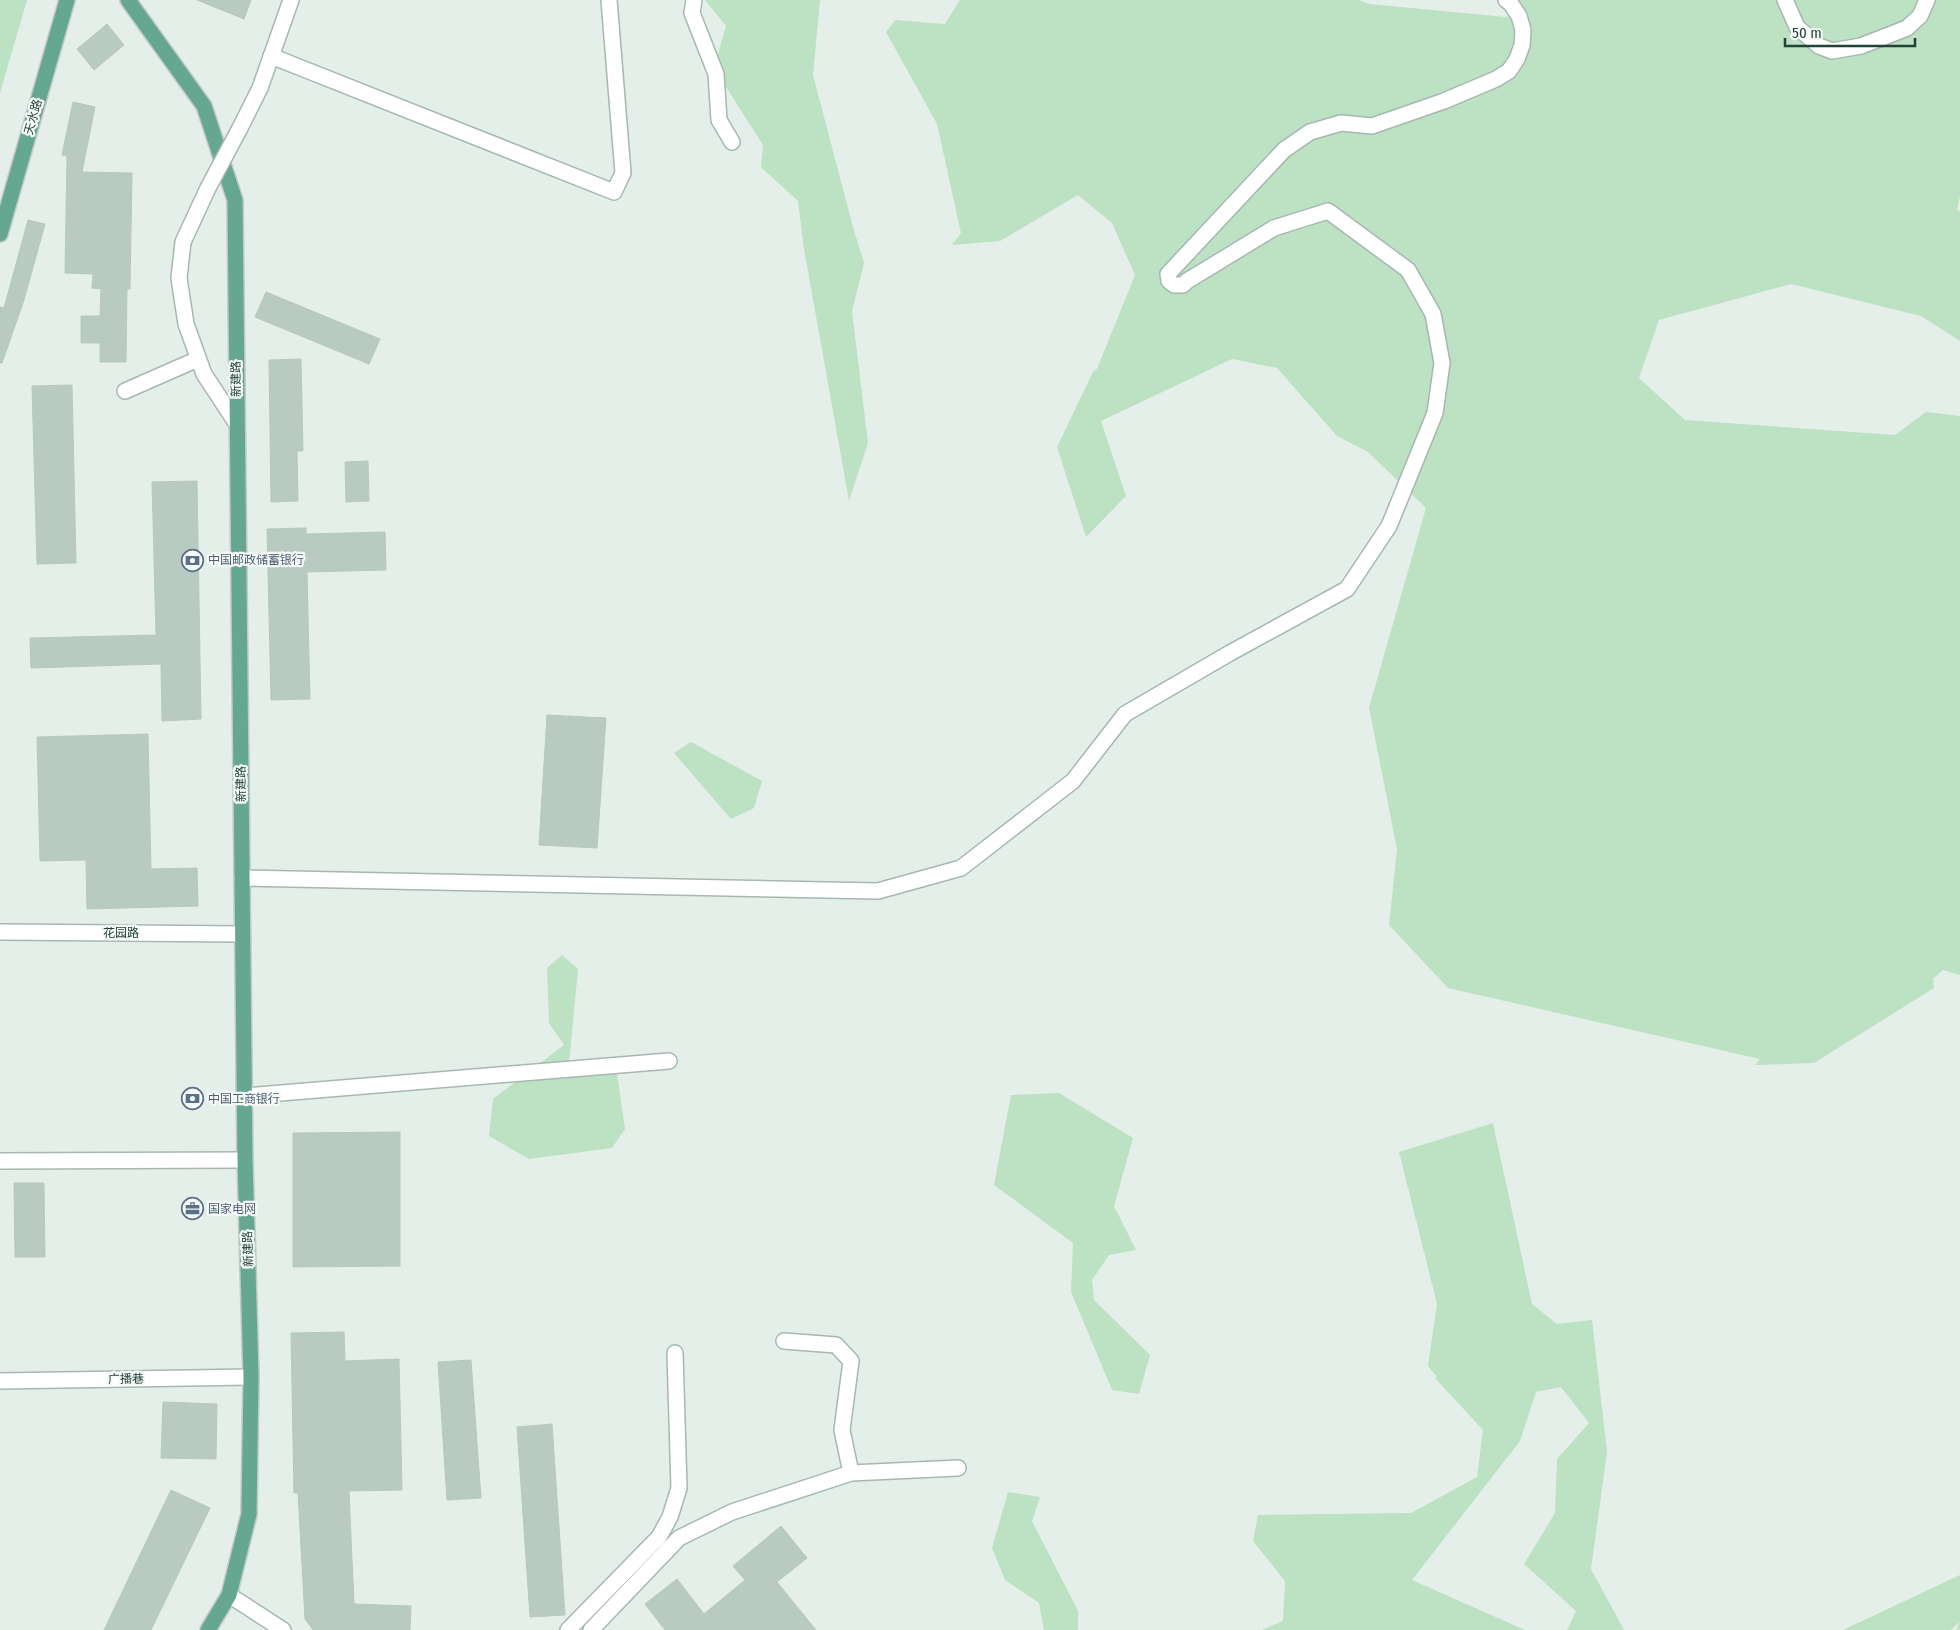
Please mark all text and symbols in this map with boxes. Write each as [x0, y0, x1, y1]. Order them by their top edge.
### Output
scale bar [1785, 15, 1915, 47]
text: 50 m [1792, 24, 1822, 42]
street label: 天水路 [21, 98, 45, 136]
street label: 新建路 [229, 361, 243, 397]
bank icon: 中国邮政储蓄银行 [180, 548, 204, 572]
place label: 中国邮政储蓄银行 [208, 553, 304, 567]
street label: 新建路 [234, 766, 248, 802]
street label: 花园路 [103, 926, 139, 940]
bank icon: 中国工商银行 [180, 1087, 204, 1111]
place label: 中国工商银行 [208, 1092, 280, 1106]
office icon: 国家电网 [180, 1197, 204, 1221]
place label: 国家电网 [208, 1202, 256, 1216]
street label: 新建路 [240, 1231, 256, 1267]
street label: 广播巷 [108, 1372, 144, 1386]

